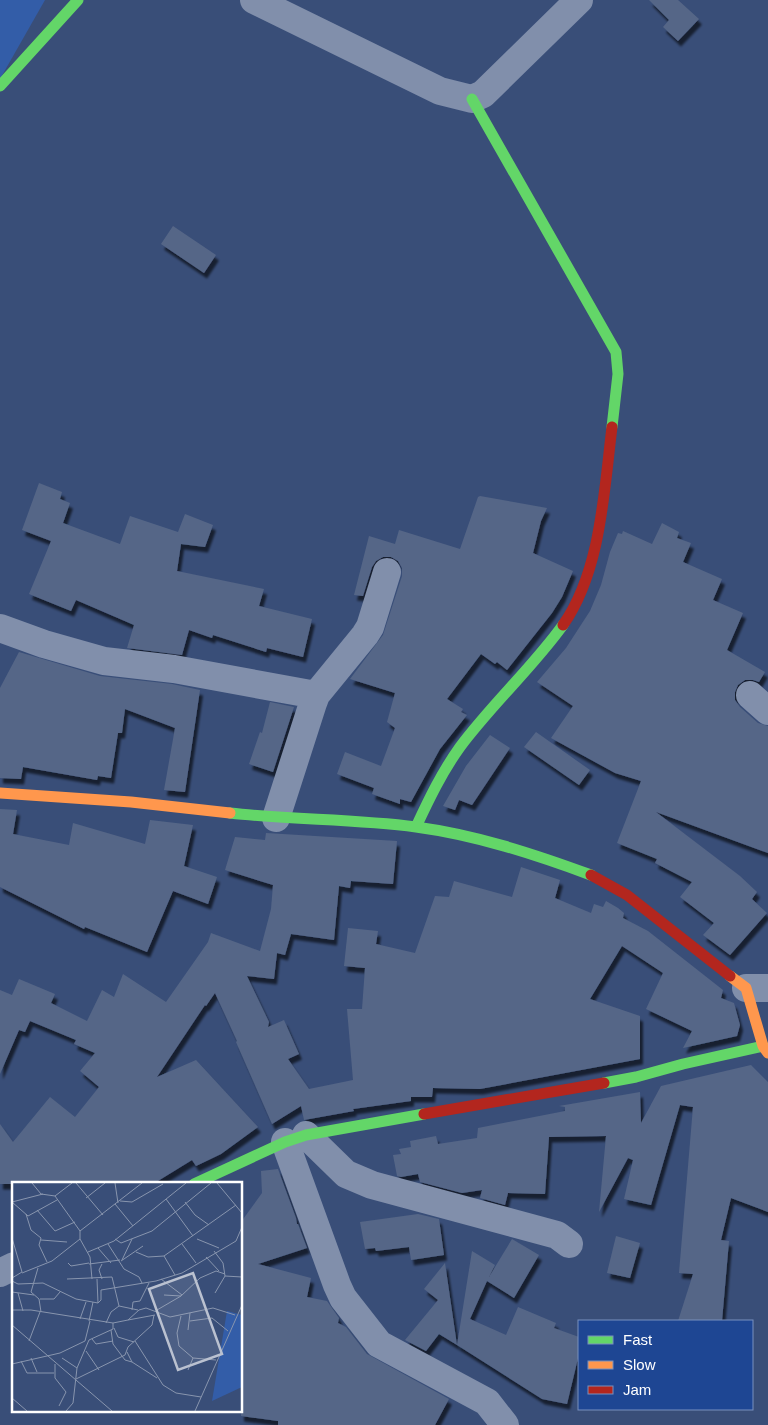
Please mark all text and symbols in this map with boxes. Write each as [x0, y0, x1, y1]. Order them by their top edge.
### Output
inset map [12, 1182, 242, 1412]
legend [578, 1320, 753, 1410]
text: Fast [623, 1331, 653, 1348]
text: Slow [623, 1356, 656, 1373]
text: Jam [623, 1381, 651, 1398]

